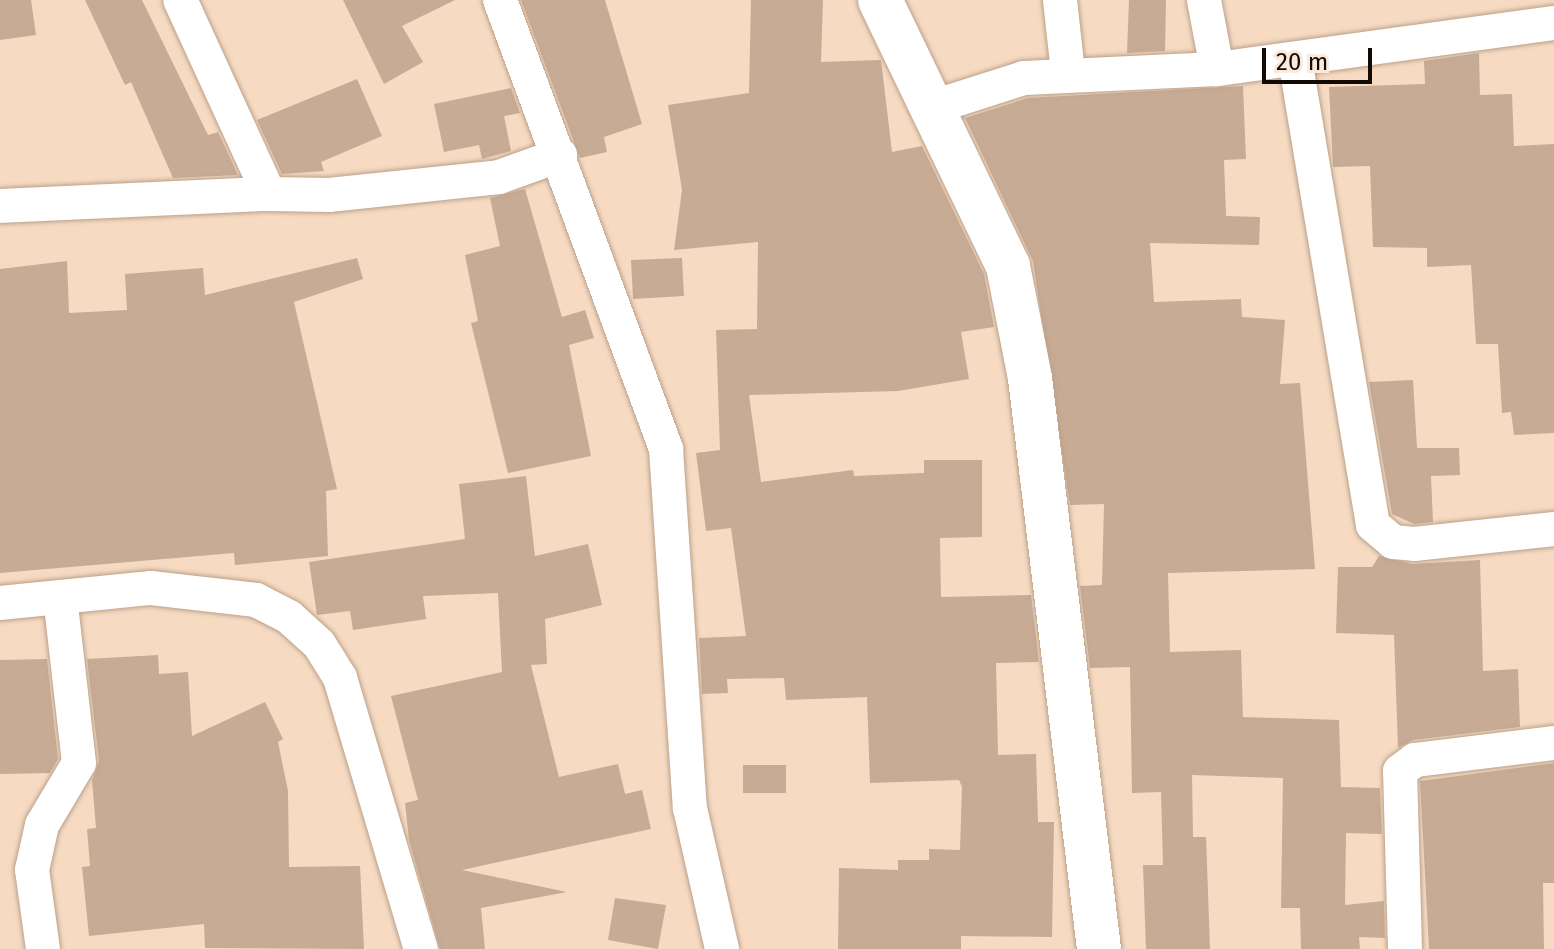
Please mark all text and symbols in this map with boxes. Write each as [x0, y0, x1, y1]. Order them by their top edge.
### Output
scale bar [1266, 32, 1376, 82]
text: 20 m [1276, 48, 1328, 76]

